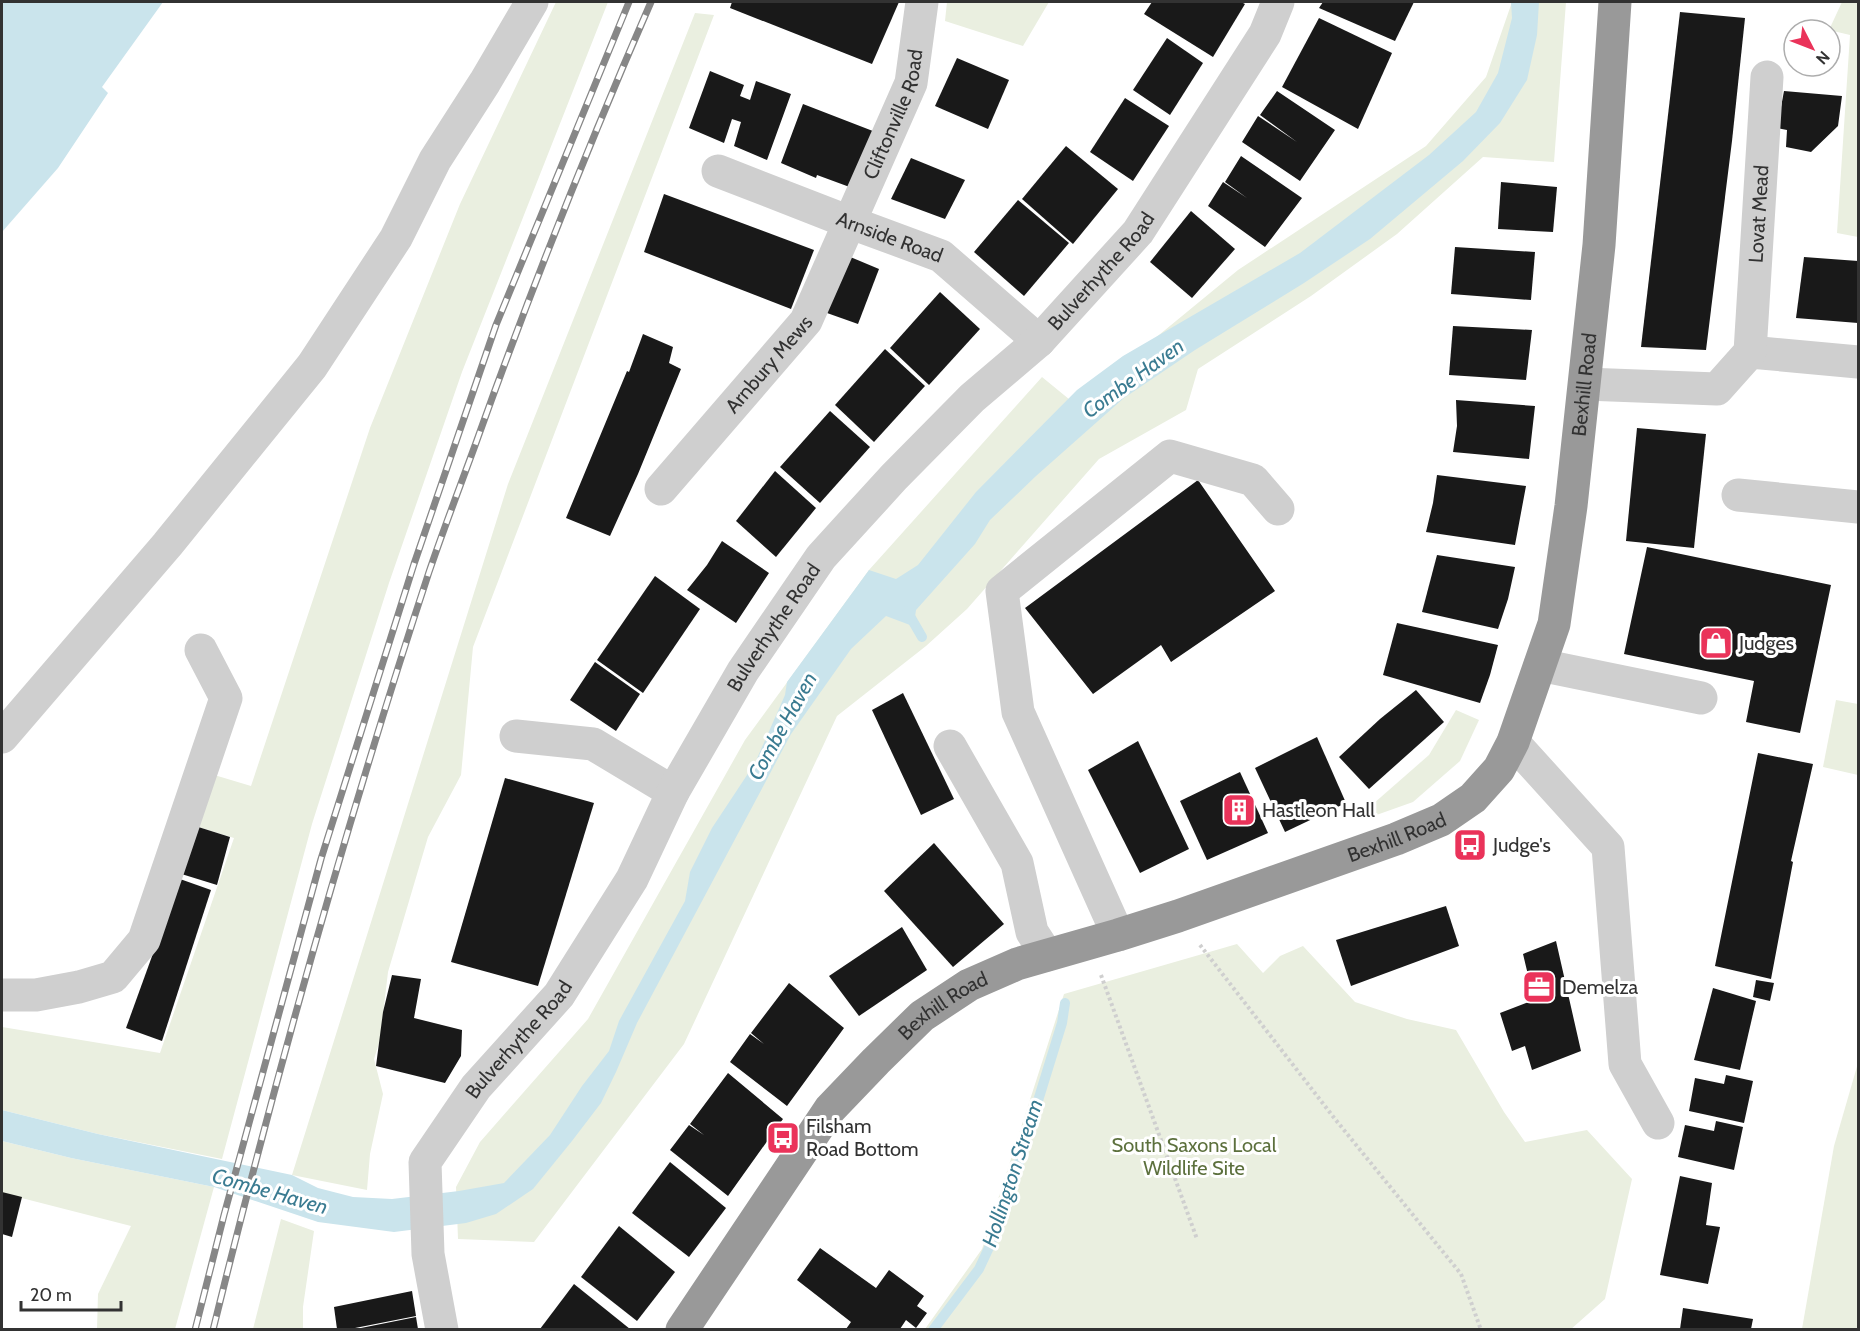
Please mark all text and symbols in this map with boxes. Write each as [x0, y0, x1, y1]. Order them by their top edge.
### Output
north arrow [1782, 18, 1842, 78]
text: N [1812, 47, 1834, 68]
street label: Cliftonville Road [858, 48, 927, 183]
street label: Lovat Mead [1744, 164, 1774, 264]
street label: Arnside Road [833, 206, 946, 268]
street label: Bulverhythe Road [1043, 208, 1160, 335]
street label: Arnbury Mews [720, 310, 818, 418]
street label: Bexhill Road [1567, 332, 1602, 438]
water label: Combe Haven [1078, 333, 1188, 423]
street label: Bulverhythe Road [722, 559, 825, 696]
shop icon: Judges [1698, 625, 1734, 661]
place label: Judges [1738, 631, 1794, 655]
water label: Combe Haven [742, 668, 822, 784]
building icon: Hastleon Hall [1221, 792, 1257, 828]
place label: Hastleon Hall [1262, 798, 1375, 822]
street label: Bexhill Road [1344, 807, 1450, 867]
bus stop icon: Judge's [1452, 827, 1488, 863]
place label: Judge's [1492, 833, 1551, 857]
street label: Bexhill Road [893, 966, 991, 1045]
office icon: Demelza [1521, 969, 1557, 1005]
place label: Demelza [1562, 975, 1639, 999]
street label: Bulverhythe Road [460, 976, 577, 1103]
water label: Hollington Stream [976, 1096, 1048, 1250]
place label: Filsham Road Bottom [806, 1114, 919, 1161]
bus stop icon: Filsham Road Bottom [765, 1120, 801, 1156]
park label: South Saxons Local Wildlife Site [1112, 1133, 1277, 1180]
water label: Combe Haven [209, 1163, 331, 1219]
scale bar [21, 1274, 122, 1312]
text: 20 m [30, 1284, 72, 1306]

